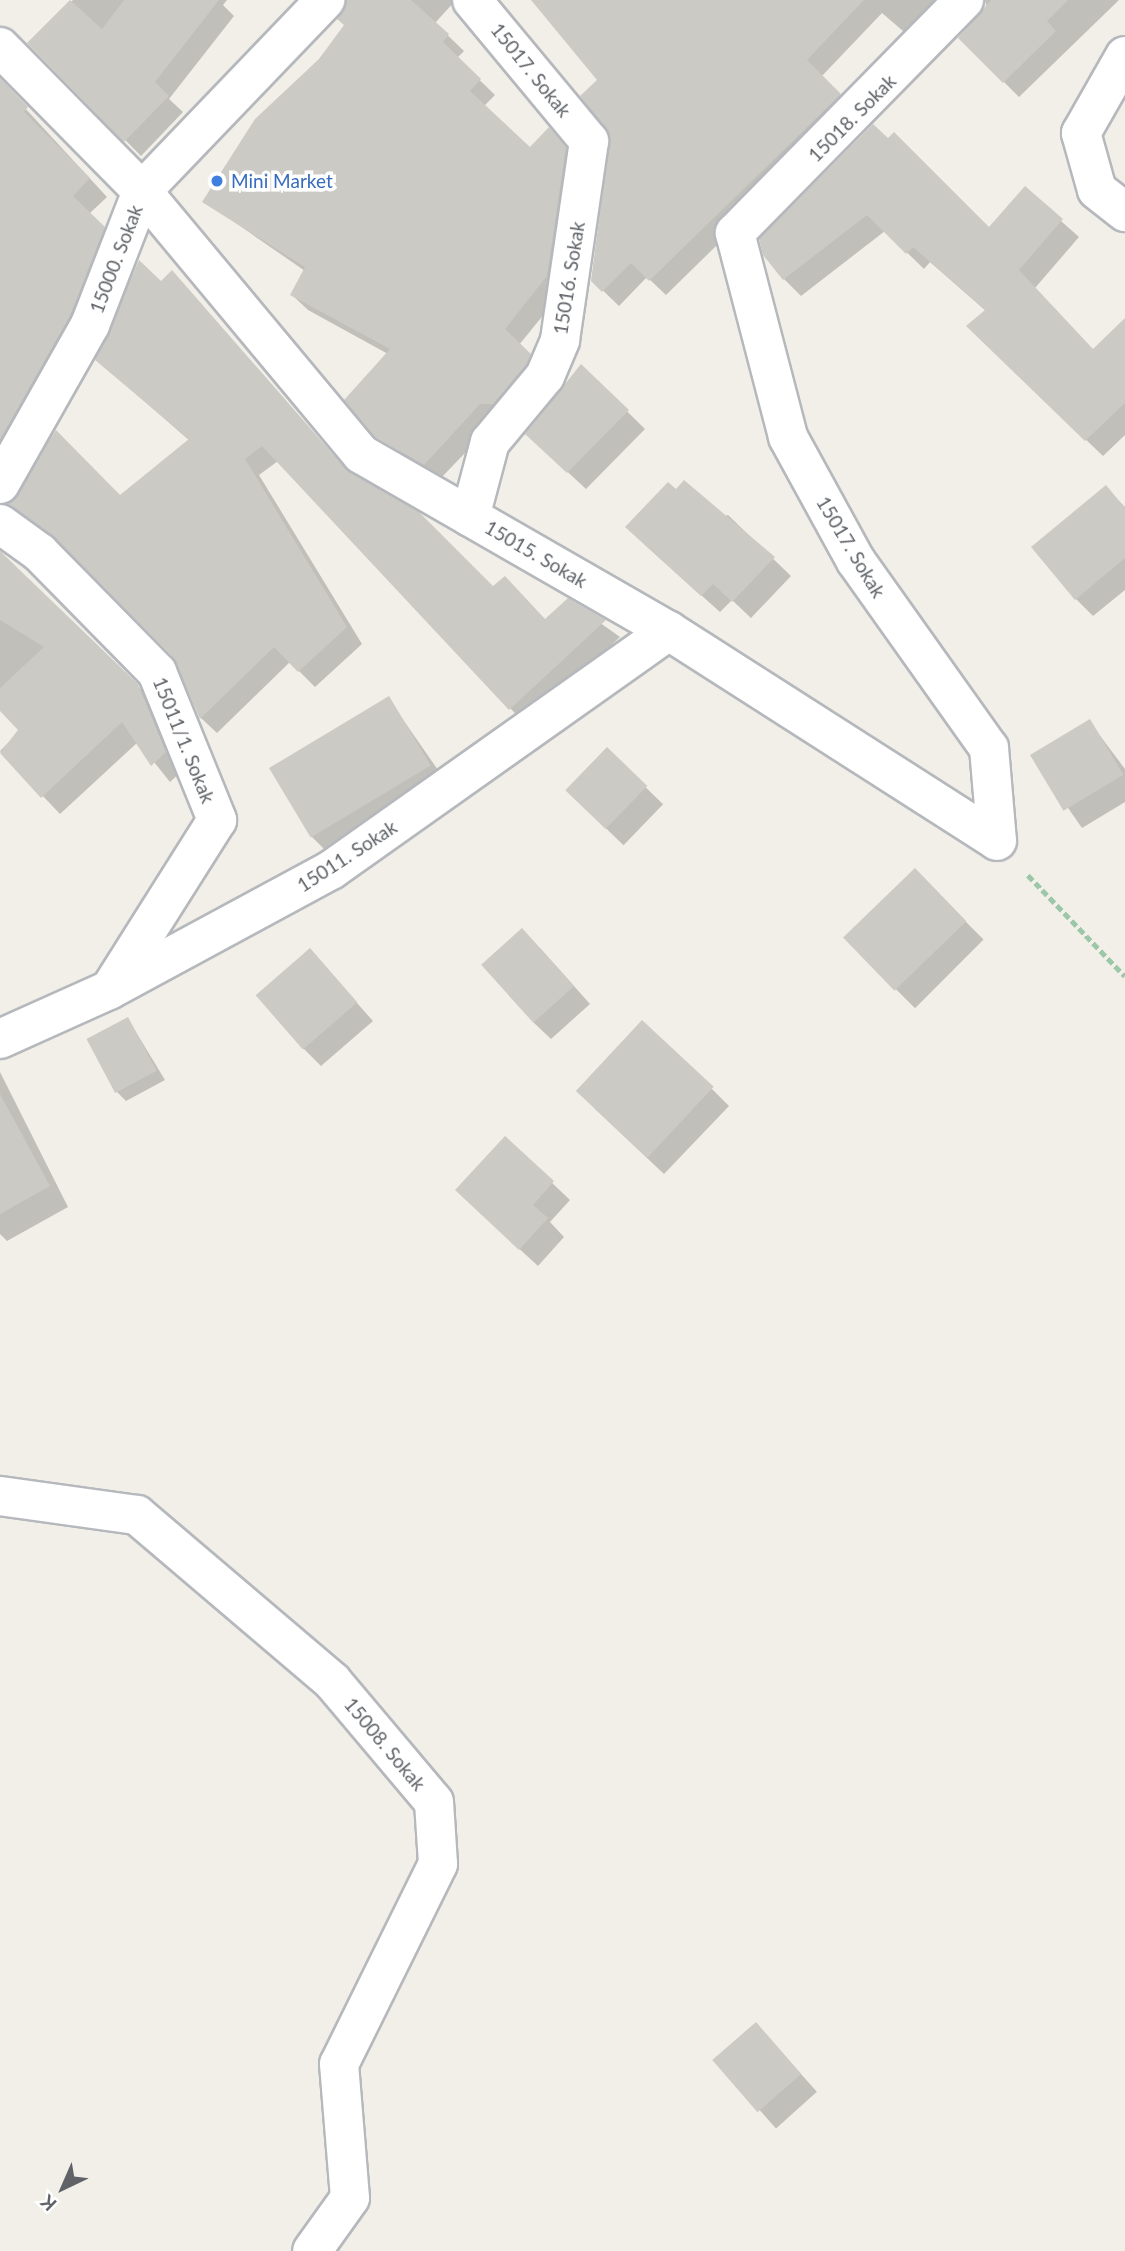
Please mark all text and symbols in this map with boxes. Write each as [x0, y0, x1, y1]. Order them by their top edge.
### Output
street label: 15017. Sokak [486, 18, 576, 122]
street label: 15018. Sokak [804, 70, 900, 166]
place label: Mini Market [231, 170, 333, 192]
marker: Mini Market [209, 173, 225, 189]
street label: 15000. Sokak [85, 202, 147, 316]
street label: 15016. Sokak [549, 220, 589, 336]
street label: 15017. Sokak [812, 492, 890, 602]
street label: 15015. Sokak [481, 516, 591, 592]
street label: 15011/1. Sokak [148, 674, 220, 806]
street label: 15011. Sokak [293, 815, 401, 897]
street label: 15008. Sokak [340, 1693, 430, 1795]
north arrow [28, 2153, 98, 2223]
text: K [35, 2191, 61, 2216]

